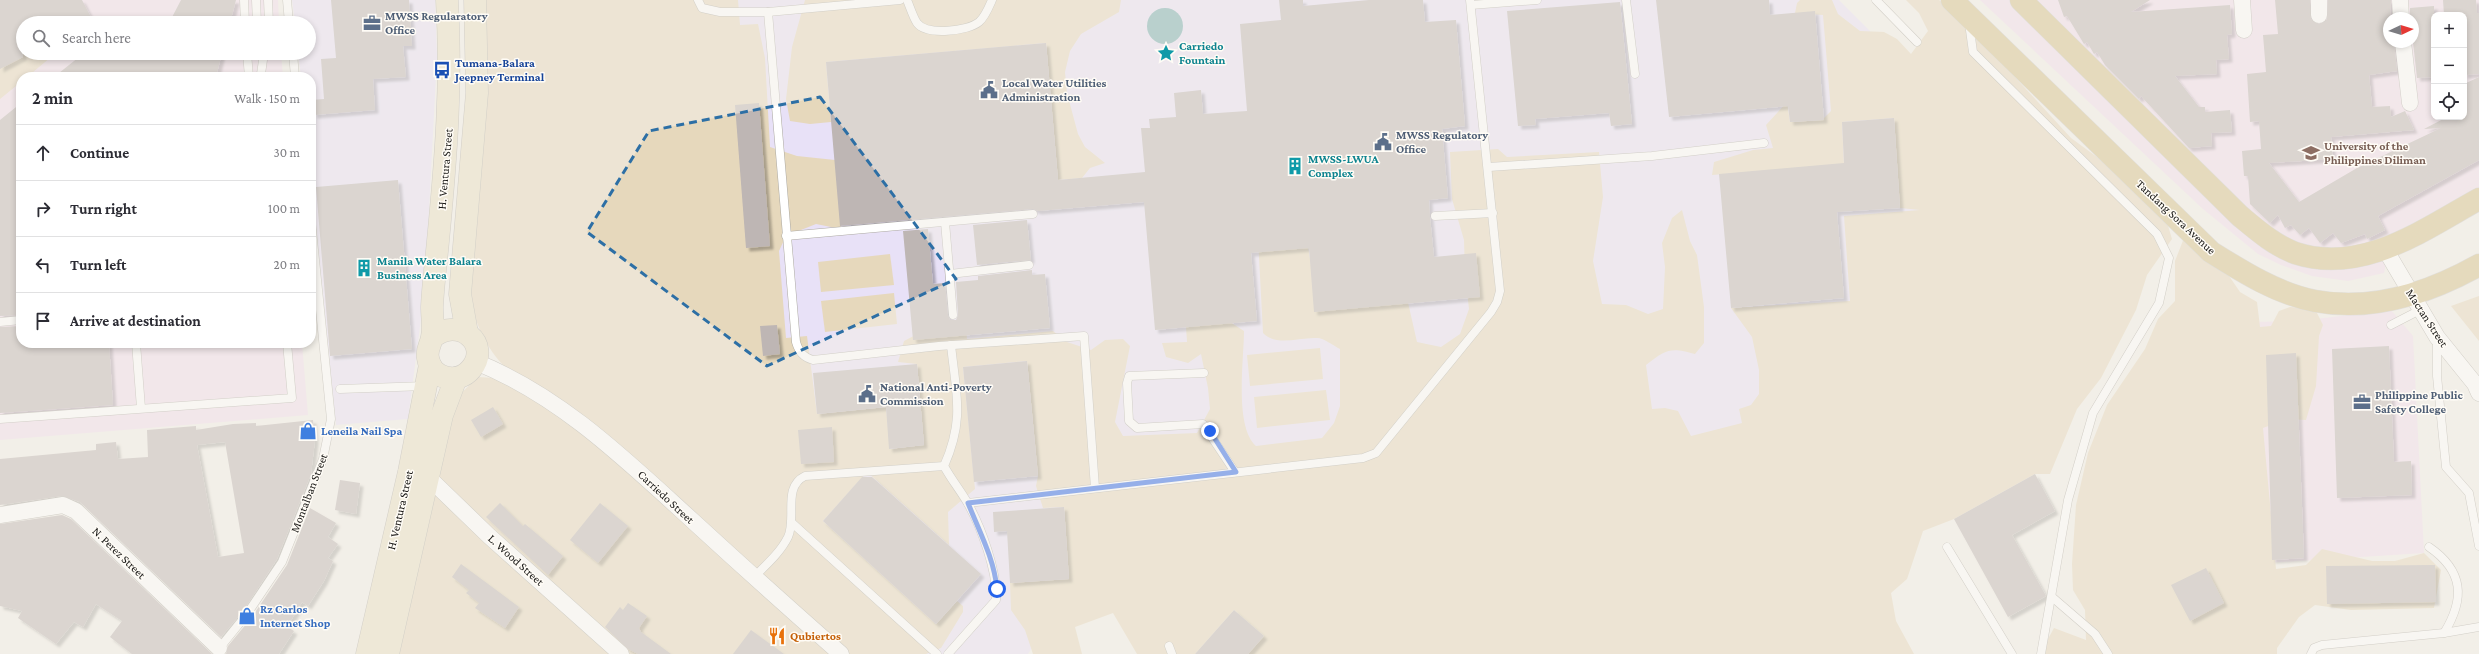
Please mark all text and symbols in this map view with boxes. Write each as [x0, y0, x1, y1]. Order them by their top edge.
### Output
place label: MWSS Regularatory Office [385, 9, 488, 37]
north arrow [2383, 12, 2419, 48]
map controls [2431, 12, 2467, 120]
button: + [2431, 12, 2467, 48]
office icon: MWSS Regularatory Office [362, 13, 382, 33]
search box [16, 16, 316, 60]
icon: search [30, 27, 52, 49]
text: Search here [62, 30, 131, 46]
place label: Carriedo Fountain [1179, 39, 1225, 67]
place icon: Carriedo Fountain [1156, 43, 1176, 63]
button: − [2431, 48, 2467, 84]
place label: Tumana-Balara Jeepney Terminal [453, 56, 545, 84]
bus stop icon: Tumana-Balara Jeepney Terminal [432, 60, 452, 80]
place label: Local Water Utilities Administration [1001, 76, 1107, 104]
public building icon: Local Water Utilities Administration [979, 80, 999, 100]
button: locate [2431, 84, 2467, 120]
text: 2 min [32, 89, 73, 108]
text: Walk · 150 m [234, 91, 300, 106]
street label: H. Ventura Street [434, 127, 456, 210]
place label: MWSS Regulatory Office [1396, 128, 1488, 156]
public building icon: MWSS Regulatory Office [1373, 132, 1393, 152]
place label: University of the Philippines Diliman [2324, 139, 2426, 167]
icon: ahead [32, 142, 54, 164]
school or university icon: University of the Philippines Diliman [2301, 143, 2321, 163]
text: Continue [70, 145, 129, 161]
text: 30 m [274, 145, 300, 160]
place label: MWSS-LWUA Complex [1308, 152, 1380, 180]
building icon: MWSS-LWUA Complex [1285, 156, 1305, 176]
street label: Tandang Sora Avenue [2133, 177, 2219, 257]
icon: right [32, 198, 54, 220]
text: Turn right [70, 201, 137, 217]
text: 100 m [268, 201, 300, 216]
icon: left [32, 254, 54, 276]
place label: Manila Water Balara Business Area [377, 254, 482, 282]
text: Turn left [70, 257, 126, 273]
text: 20 m [274, 257, 300, 272]
building icon: Manila Water Balara Business Area [354, 258, 374, 278]
street label: Mactan Street [2403, 286, 2452, 351]
icon: arrive [32, 310, 54, 332]
text: Arrive at destination [70, 313, 201, 329]
place label: National Anti-Poverty Commission [880, 380, 992, 408]
public building icon: National Anti-Poverty Commission [857, 384, 877, 404]
place label: Philippine Public Safety College [2375, 388, 2463, 416]
office icon: Philippine Public Safety College [2352, 392, 2372, 412]
shop icon: Leneila Nail Spa [298, 421, 318, 441]
route end [1201, 422, 1219, 440]
place label: Leneila Nail Spa [321, 424, 402, 438]
street label: Montalban Street [288, 451, 331, 534]
street label: Carriedo Street [635, 467, 698, 527]
street label: H. Ventura Street [384, 468, 416, 551]
street label: N. Perez Street [89, 524, 149, 583]
street label: L. Wood Street [485, 531, 547, 589]
route start [988, 580, 1006, 598]
place label: Rz Carlos Internet Shop [260, 602, 331, 630]
shop icon: Rz Carlos Internet Shop [237, 606, 257, 626]
restaurant icon: Qubiertos [767, 626, 787, 646]
place label: Qubiertos [790, 629, 841, 643]

